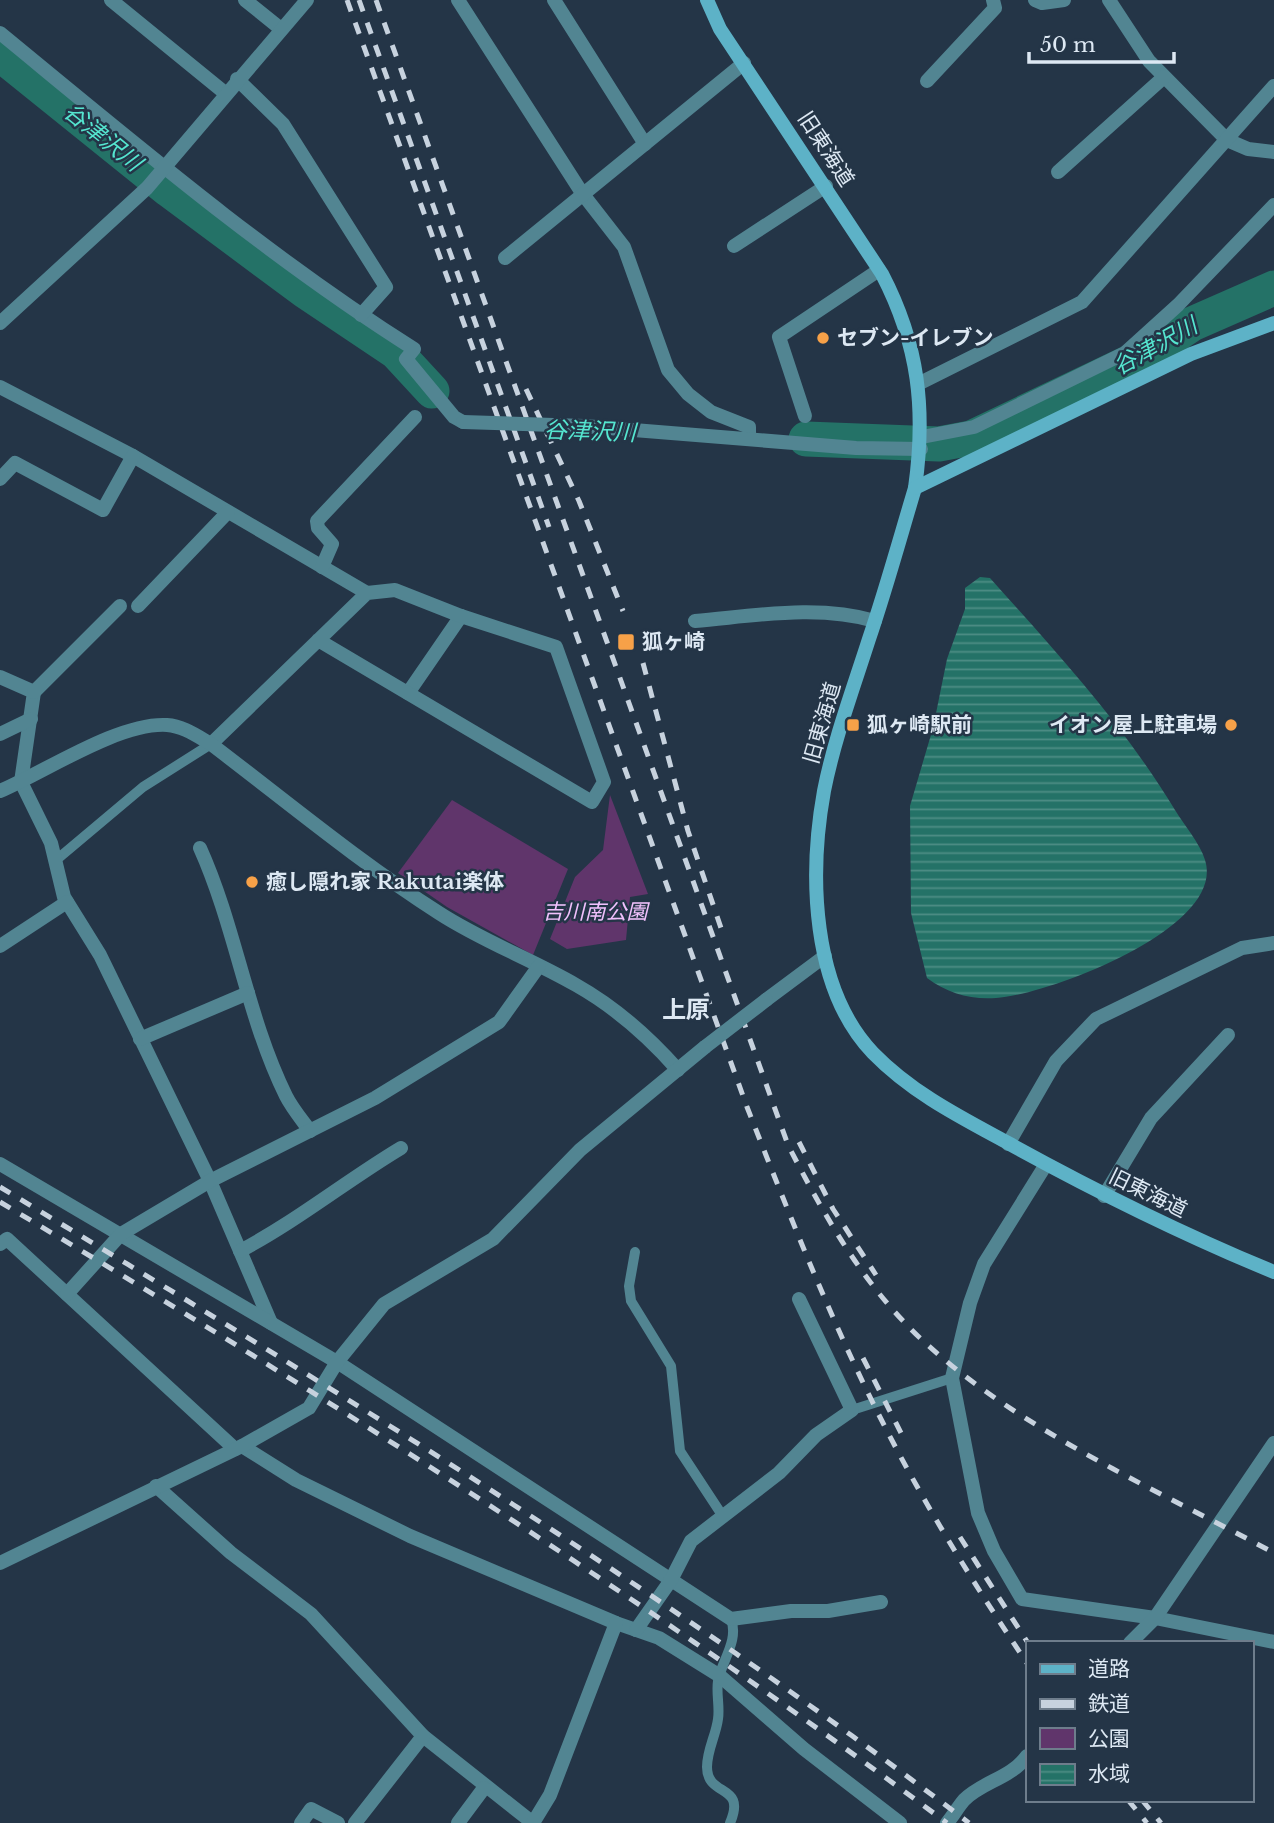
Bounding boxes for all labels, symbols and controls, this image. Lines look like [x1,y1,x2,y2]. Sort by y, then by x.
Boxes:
scale bar [1029,21,1174,65]
text: 50 m [1040,32,1096,58]
water label: 谷津沢川 [58,97,150,179]
street label: 旧東海道 [792,107,860,191]
water label: 谷津沢川 [1108,310,1205,381]
place label: セブン-イレブン [837,325,994,351]
marker: セブン-イレブン [815,330,831,346]
water label: 谷津沢川 [544,415,639,447]
place label: 狐ヶ崎 [642,629,705,655]
marker: 狐ヶ崎 [616,632,636,652]
street label: 旧東海道 [798,679,846,767]
place label: 狐ヶ崎駅前 [867,712,972,738]
place label: イオン屋上駐車場 [1049,712,1217,738]
marker: 狐ヶ崎駅前 [845,717,861,733]
marker: イオン屋上駐車場 [1223,717,1239,733]
place label: 癒し隠れ家 Rakutai楽体 [266,869,504,895]
marker: 癒し隠れ家 Rakutai楽体 [244,874,260,890]
park label: 吉川南公園 [543,899,650,925]
district label: 上原 [662,995,710,1024]
street label: 旧東海道 [1105,1163,1191,1223]
legend [1026,1641,1253,1802]
text: 道路 [1088,1656,1130,1682]
text: 鉄道 [1088,1691,1130,1717]
text: 公園 [1088,1726,1130,1752]
text: 水域 [1088,1761,1130,1787]

